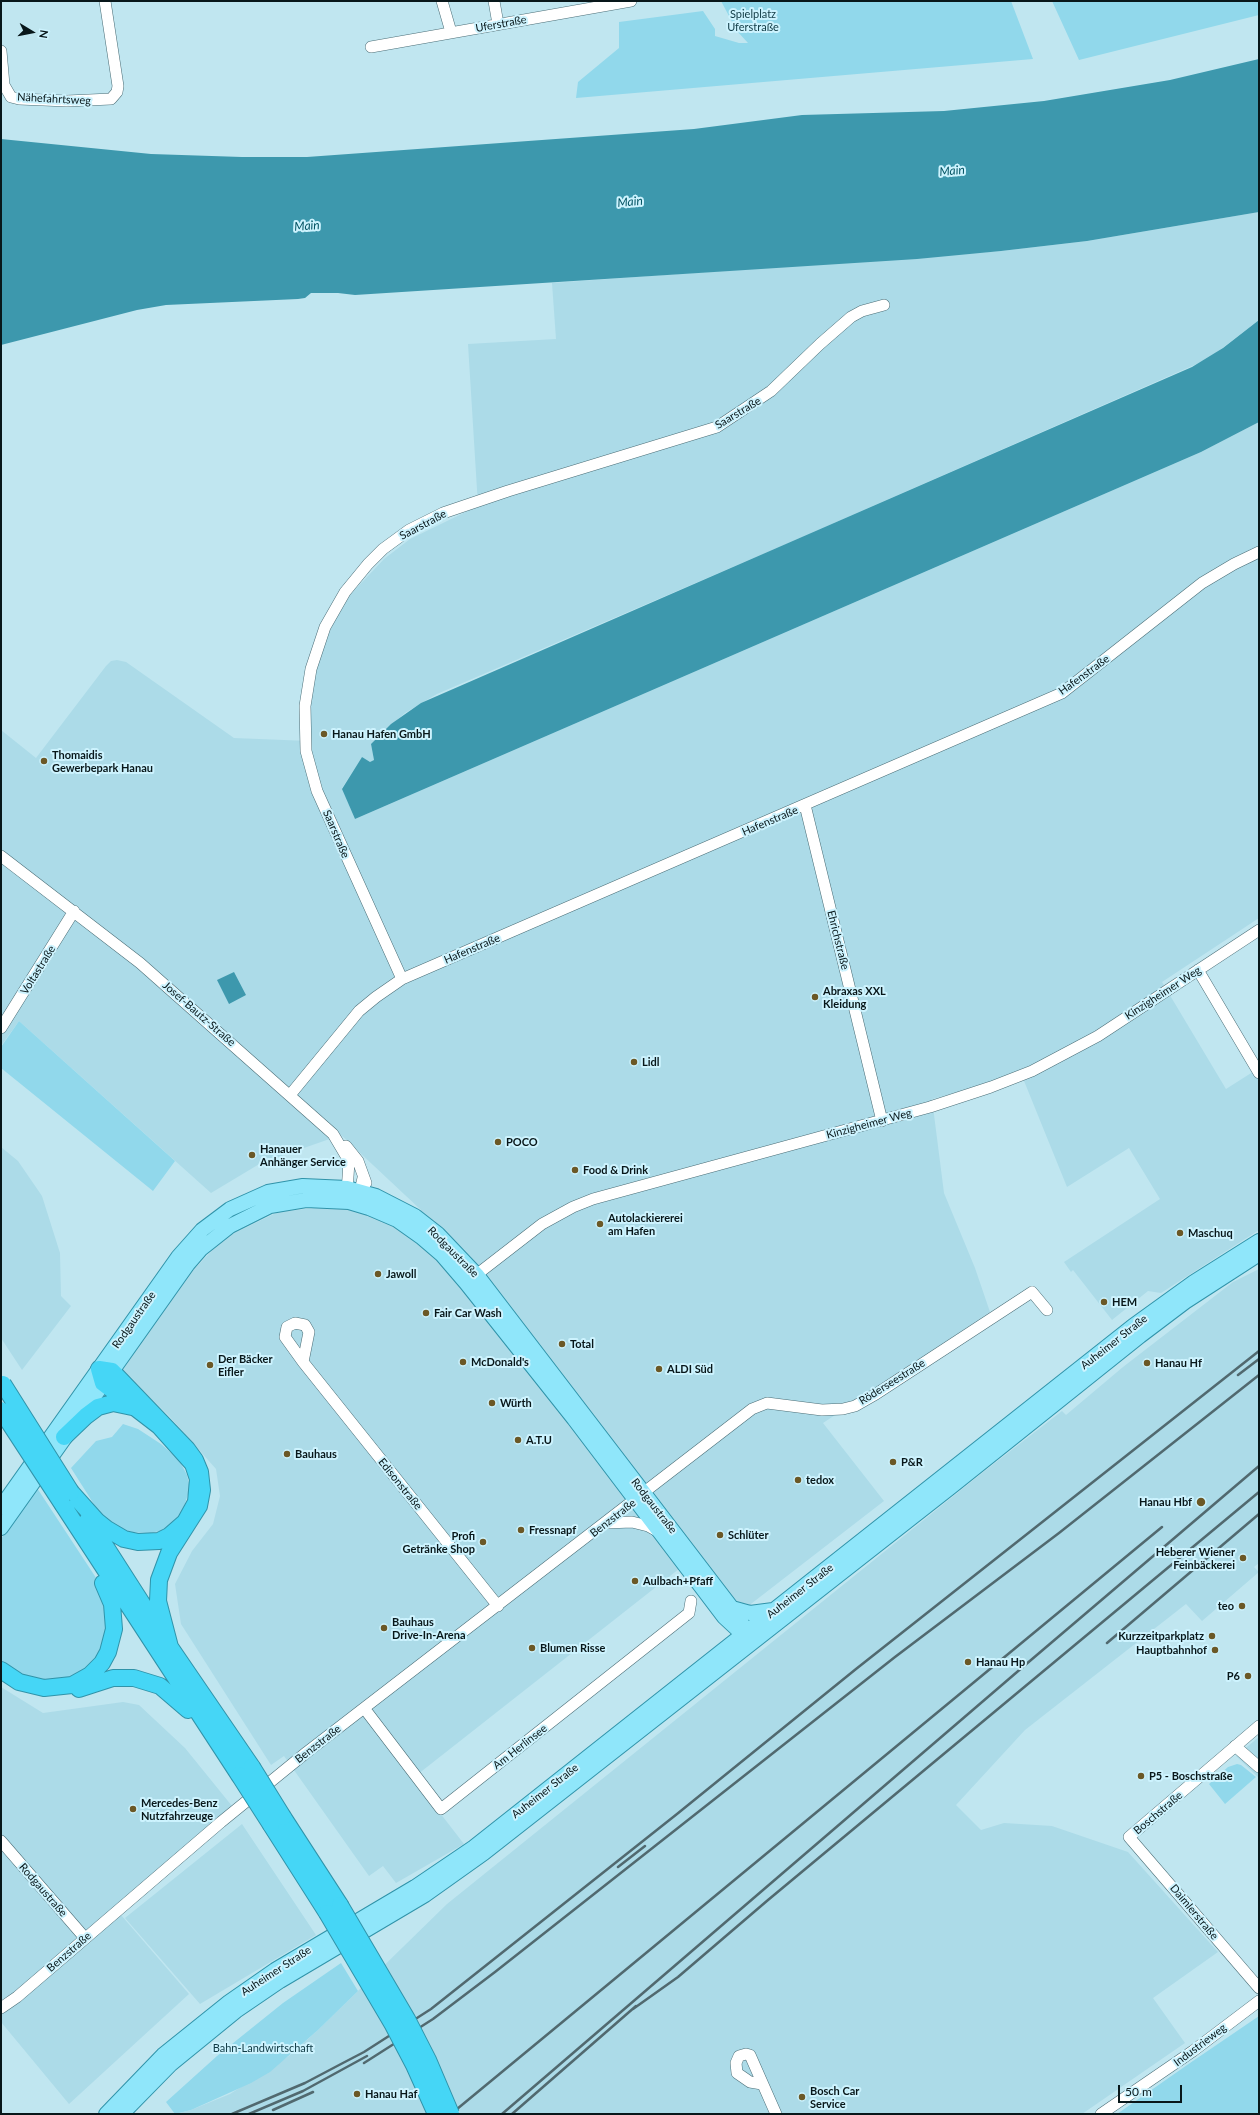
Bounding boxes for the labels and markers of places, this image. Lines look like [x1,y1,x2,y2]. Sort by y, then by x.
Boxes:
place label: Hanau Hafen GmbH [332,727,431,741]
marker: Hanau Hafen GmbH [319,729,329,739]
place label: Thomaidis Gewerbepark Hanau [52,748,153,774]
marker: Thomaidis Gewerbepark Hanau [39,756,49,766]
place label: Abraxas XXL Kleidung [823,984,886,1010]
marker: Abraxas XXL Kleidung [810,992,820,1002]
place label: Lidl [642,1055,659,1069]
marker: Lidl [629,1057,639,1067]
place label: POCO [506,1135,538,1149]
marker: POCO [493,1137,503,1147]
place label: Hanauer Anhänger Service [260,1142,346,1168]
marker: Hanauer Anhänger Service [247,1150,257,1160]
place label: Food & Drink [583,1163,648,1177]
marker: Food & Drink [570,1165,580,1175]
place label: Autolackiererei am Hafen [608,1211,683,1237]
marker: Autolackiererei am Hafen [595,1219,605,1229]
place label: Maschuq [1188,1226,1233,1240]
marker: Maschuq [1175,1228,1185,1238]
place label: Jawoll [386,1267,417,1281]
marker: Jawoll [373,1269,383,1279]
place label: HEM [1112,1295,1137,1309]
marker: HEM [1099,1297,1109,1307]
place label: Fair Car Wash [434,1306,502,1320]
marker: Fair Car Wash [421,1308,431,1318]
place label: Total [570,1337,594,1351]
marker: Total [557,1339,567,1349]
place label: Der Bäcker Eifler [218,1352,273,1378]
place label: McDonald's [471,1355,529,1369]
place label: Hanau Hf [1155,1356,1202,1370]
marker: McDonald's [458,1357,468,1367]
marker: Hanau Hf [1142,1358,1152,1368]
marker: Der Bäcker Eifler [205,1360,215,1370]
place label: ALDI Süd [667,1362,713,1376]
marker: ALDI Süd [654,1364,664,1374]
place label: Würth [500,1396,532,1410]
marker: Würth [487,1398,497,1408]
place label: A.T.U [526,1433,552,1447]
marker: A.T.U [513,1435,523,1445]
place label: Bauhaus [295,1447,337,1461]
marker: Bauhaus [282,1449,292,1459]
place label: P&R [901,1455,923,1469]
marker: P&R [888,1457,898,1467]
place label: tedox [806,1473,834,1487]
marker: tedox [793,1475,803,1485]
place label: Hanau Hbf [1139,1495,1192,1509]
marker: Hanau Hbf [1195,1496,1207,1508]
place label: Fressnapf [529,1523,576,1537]
marker: Fressnapf [516,1525,526,1535]
place label: Schlüter [728,1528,768,1542]
place label: Profi Getränke Shop [402,1529,475,1555]
marker: Schlüter [715,1530,725,1540]
marker: Profi Getränke Shop [478,1537,488,1547]
place label: Heberer Wiener Feinbäckerei [1156,1545,1235,1571]
marker: Heberer Wiener Feinbäckerei [1238,1553,1248,1563]
place label: Aulbach+Pfaff [643,1574,713,1588]
marker: Aulbach+Pfaff [630,1576,640,1586]
place label: teo [1218,1599,1234,1613]
marker: teo [1237,1601,1247,1611]
place label: Bauhaus Drive-In-Arena [392,1615,465,1641]
marker: Bauhaus Drive-In-Arena [379,1623,389,1633]
place label: Kurzzeitparkplatz [1118,1629,1204,1643]
marker: Kurzzeitparkplatz [1207,1631,1217,1641]
place label: Blumen Risse [540,1641,605,1655]
marker: Blumen Risse [527,1643,537,1653]
place label: Hauptbahnhof [1136,1643,1207,1657]
marker: Hauptbahnhof [1210,1645,1220,1655]
place label: Hanau Hp [976,1655,1025,1669]
marker: Hanau Hp [963,1657,973,1667]
place label: P6 [1227,1669,1240,1683]
marker: P6 [1243,1671,1253,1681]
place label: P5 - Boschstraße [1149,1769,1233,1783]
marker: P5 - Boschstraße [1136,1771,1146,1781]
place label: Mercedes-Benz Nutzfahrzeuge [141,1796,217,1822]
marker: Mercedes-Benz Nutzfahrzeuge [128,1804,138,1814]
place label: Bosch Car Service [810,2084,859,2110]
place label: Hanau Haf [365,2087,417,2101]
marker: Hanau Haf [352,2089,362,2099]
marker: Bosch Car Service [797,2092,807,2102]

